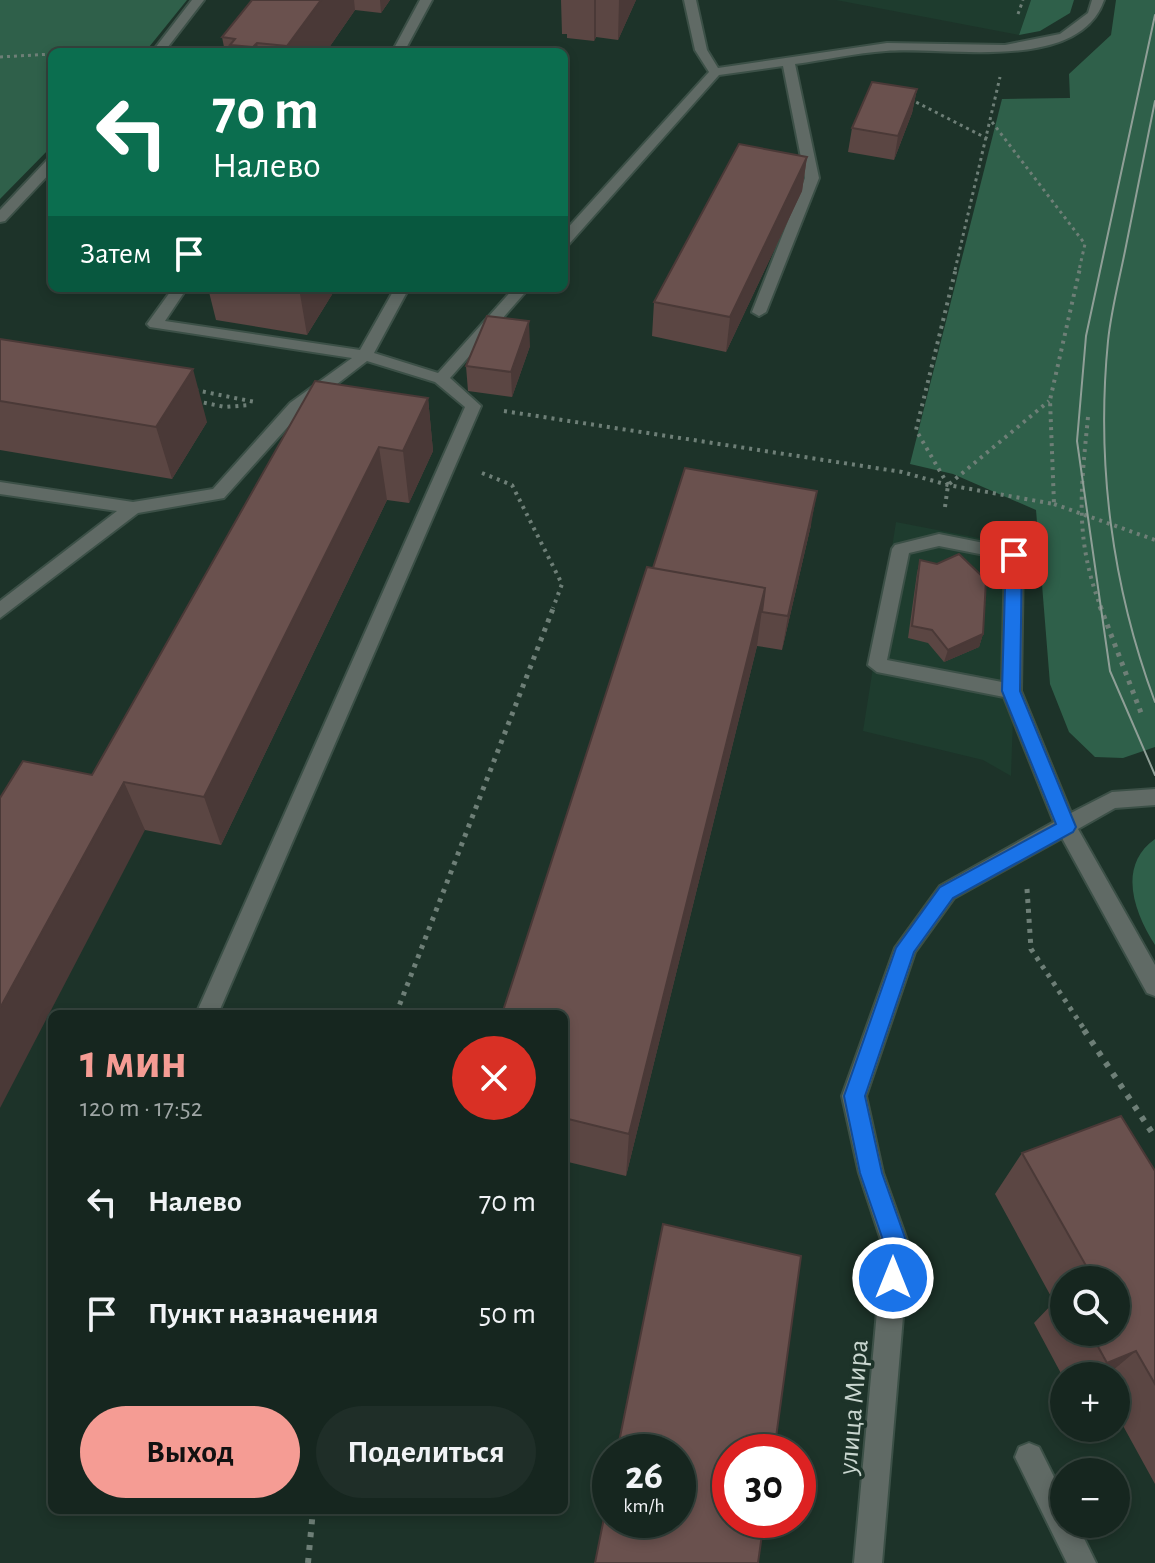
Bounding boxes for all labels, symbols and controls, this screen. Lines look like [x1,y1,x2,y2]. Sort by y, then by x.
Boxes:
icon: left [80,80,184,184]
text: 70 m [212,83,319,139]
text: Налево [212,148,321,184]
icon: arrive [167,232,211,276]
text: Затем [80,239,151,269]
pin [980,521,1048,589]
icon: arrive [992,533,1036,577]
button: close [452,1036,536,1120]
text: 1 мин [80,1039,187,1087]
text: 120 m · 17:52 [80,1095,203,1121]
icon: left [80,1180,124,1224]
text: Налево [148,1187,242,1217]
text: 70 m [479,1187,536,1217]
position arrow [851,1236,935,1320]
map controls [1050,1266,1130,1538]
button: search [1050,1266,1130,1346]
icon: arrive [80,1292,124,1336]
text: Пункт назначения [148,1299,379,1329]
text: 50 m [479,1299,536,1329]
street label: улица Мира [834,1338,874,1477]
button: + [1050,1362,1130,1442]
button: Выход [80,1406,300,1498]
button: Поделиться [316,1406,536,1498]
speed limit sign: 30 [712,1434,816,1538]
text: 26 [625,1456,663,1496]
button: − [1050,1458,1130,1538]
text: km/h [623,1496,665,1516]

